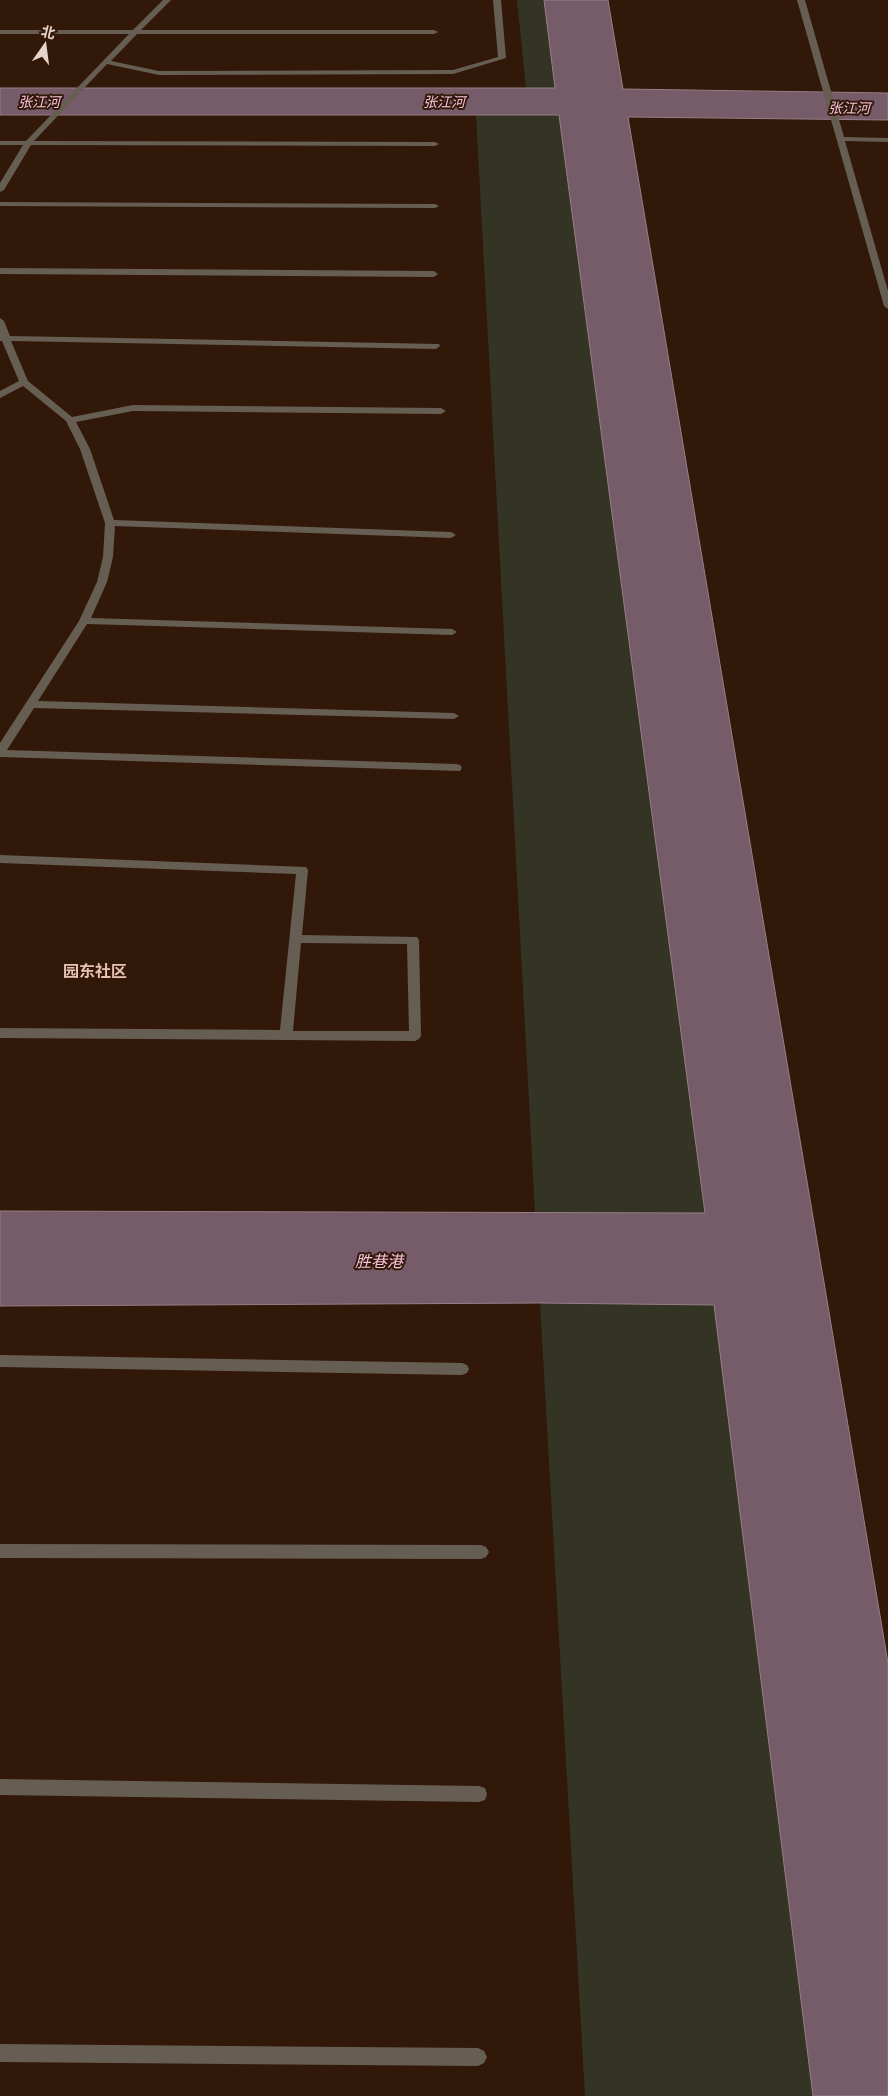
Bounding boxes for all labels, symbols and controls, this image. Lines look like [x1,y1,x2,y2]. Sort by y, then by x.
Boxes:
north arrow [20,20,70,70]
text: 北 [39,22,57,42]
water label: 张江河 [18,93,63,110]
water label: 张江河 [423,93,468,110]
water label: 张江河 [828,99,873,116]
district label: 园东社区 [63,961,127,980]
water label: 胜巷港 [355,1251,405,1270]

